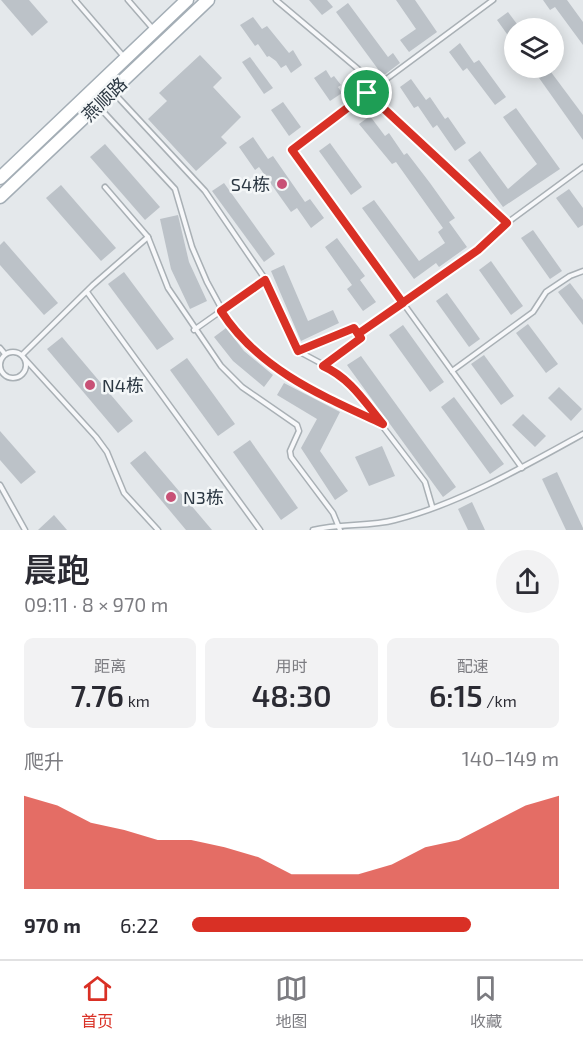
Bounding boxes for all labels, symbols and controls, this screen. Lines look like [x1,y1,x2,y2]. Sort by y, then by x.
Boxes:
map controls [504,18,564,78]
button: layers [504,18,564,78]
pin [341,67,392,118]
street label: 燕顺路 [77,72,131,126]
icon: arrive [350,76,383,109]
place label: S4栋 [231,173,270,195]
marker: S4栋 [275,177,289,191]
place label: N4栋 [102,374,144,396]
marker: N4栋 [83,378,97,392]
place label: N3栋 [183,486,224,508]
marker: N3栋 [164,490,178,504]
text: 晨跑 [24,549,90,589]
button: share [496,550,559,613]
text: 09:11 · 8 × 970 m [24,592,168,616]
text: 距离 [94,656,126,675]
text: 用时 [275,656,308,675]
text: 配速 [457,656,489,675]
text: 7.76 [71,677,124,713]
text: 48:30 [251,677,332,713]
text: 6:15 [429,677,483,713]
text: km [124,691,150,710]
text: /km [483,691,517,710]
text: 140–149 m [462,746,559,770]
text: 爬升 [24,749,64,773]
text: 970 m [24,913,81,937]
text: 6:22 [120,913,159,937]
tab: 首页 [81,972,114,1032]
tab: 地图 [275,972,308,1032]
tab: 收藏 [469,972,502,1032]

